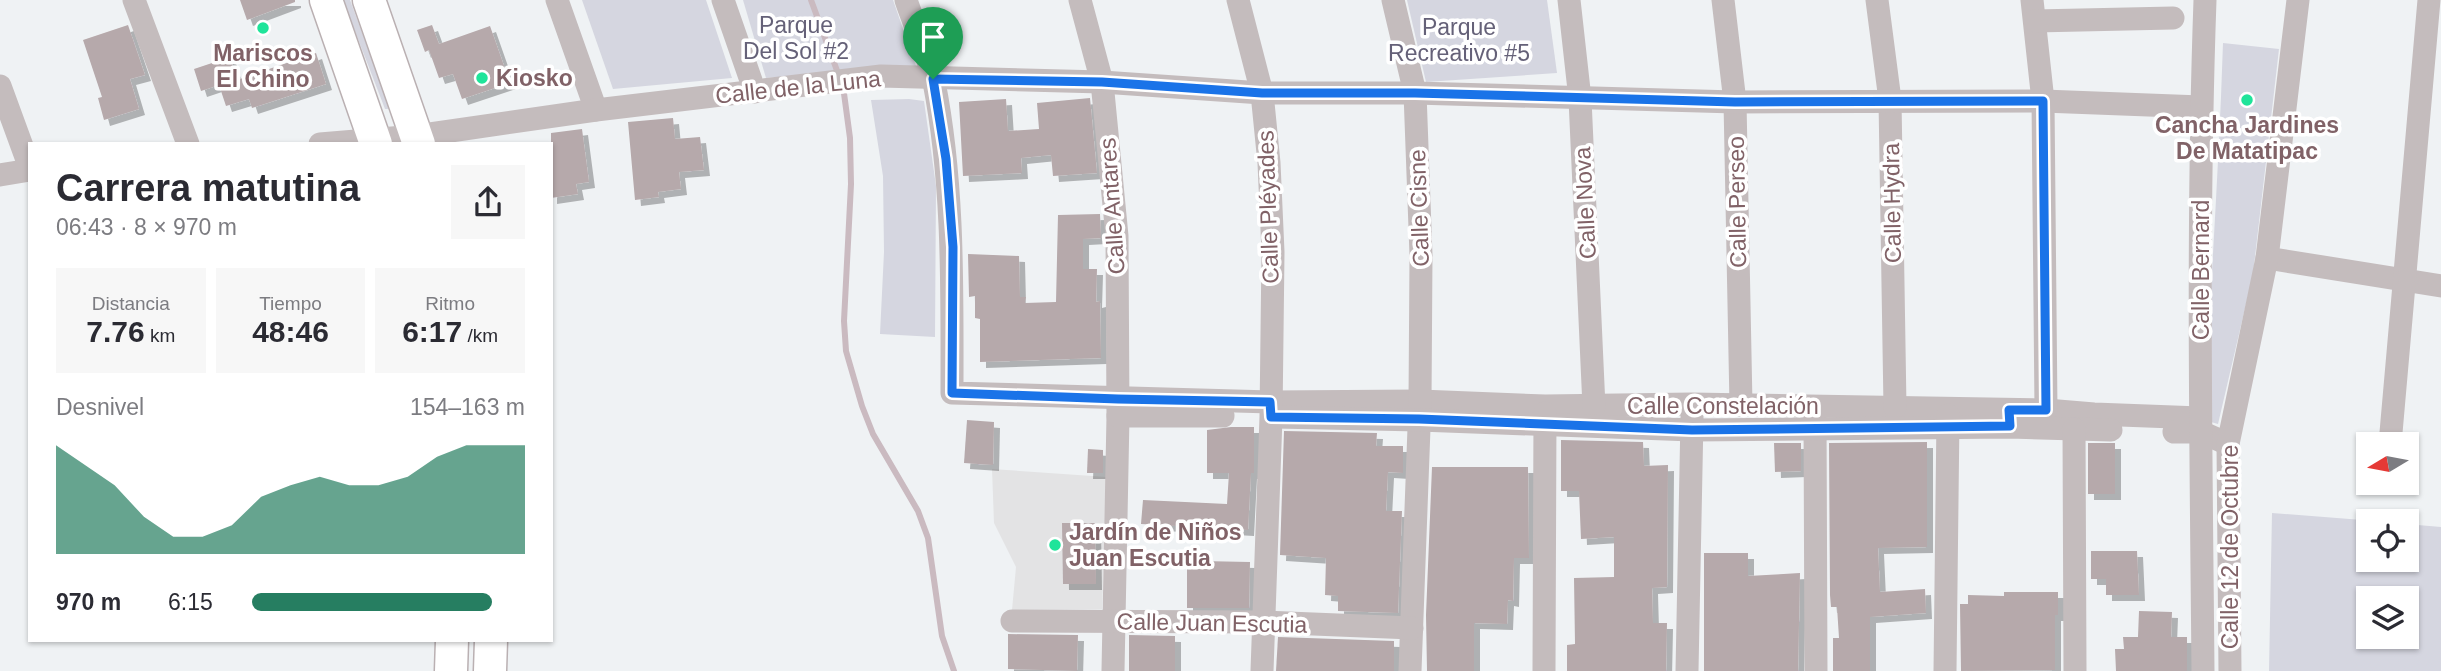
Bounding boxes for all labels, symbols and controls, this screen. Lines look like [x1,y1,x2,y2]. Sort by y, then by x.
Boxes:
pin [903,7,963,79]
park label: Parque Del Sol #2 [743,12,849,64]
park label: Parque Recreativo #5 [1388,14,1530,66]
icon: arrive [914,18,952,56]
marker: Mariscos El Chino [255,20,271,36]
place label: Mariscos El Chino [213,40,313,92]
place label: Kiosko [496,65,573,91]
street label: Calle de la Luna [714,65,882,109]
marker: Kiosko [474,70,490,86]
marker: Cancha Jardines De Matatipac [2239,92,2255,108]
place label: Cancha Jardines De Matatipac [2155,112,2339,164]
street label: Calle Pléyades [1252,130,1284,284]
street label: Calle Perseo [1723,136,1751,268]
street label: Calle Antares [1094,137,1130,275]
street label: Calle Hydra [1878,142,1906,263]
street label: Calle Nova [1569,146,1601,260]
street label: Calle Cisne [1404,149,1434,267]
button: share [451,165,525,239]
text: Carrera matutina [56,167,360,209]
street label: Calle Bernard [2188,200,2214,340]
text: 06:43 · 8 × 970 m [56,214,237,240]
text: Distancia [92,293,170,314]
text: Tiempo [259,293,322,314]
text: Ritmo [425,293,475,314]
text: 7.76 [86,315,145,348]
text: 48:46 [252,315,329,348]
text: 6:17 [402,315,462,348]
text: km [145,325,175,346]
text: /km [462,325,498,346]
street label: Calle Constelación [1627,393,1819,419]
text: Desnivel [56,394,144,420]
text: 154–163 m [410,394,525,420]
north arrow [2356,432,2418,495]
map controls [2356,432,2419,649]
street label: Calle 12 de Octubre [2217,445,2243,649]
button: locate [2356,509,2419,572]
place label: Jardín de Niños Juan Escutia [1069,519,1242,571]
marker: Jardín de Niños Juan Escutia [1047,537,1063,553]
button: layers [2356,586,2419,649]
text: 970 m [56,589,121,615]
text: 6:15 [168,589,213,615]
street label: Calle Juan Escutia [1117,608,1308,638]

